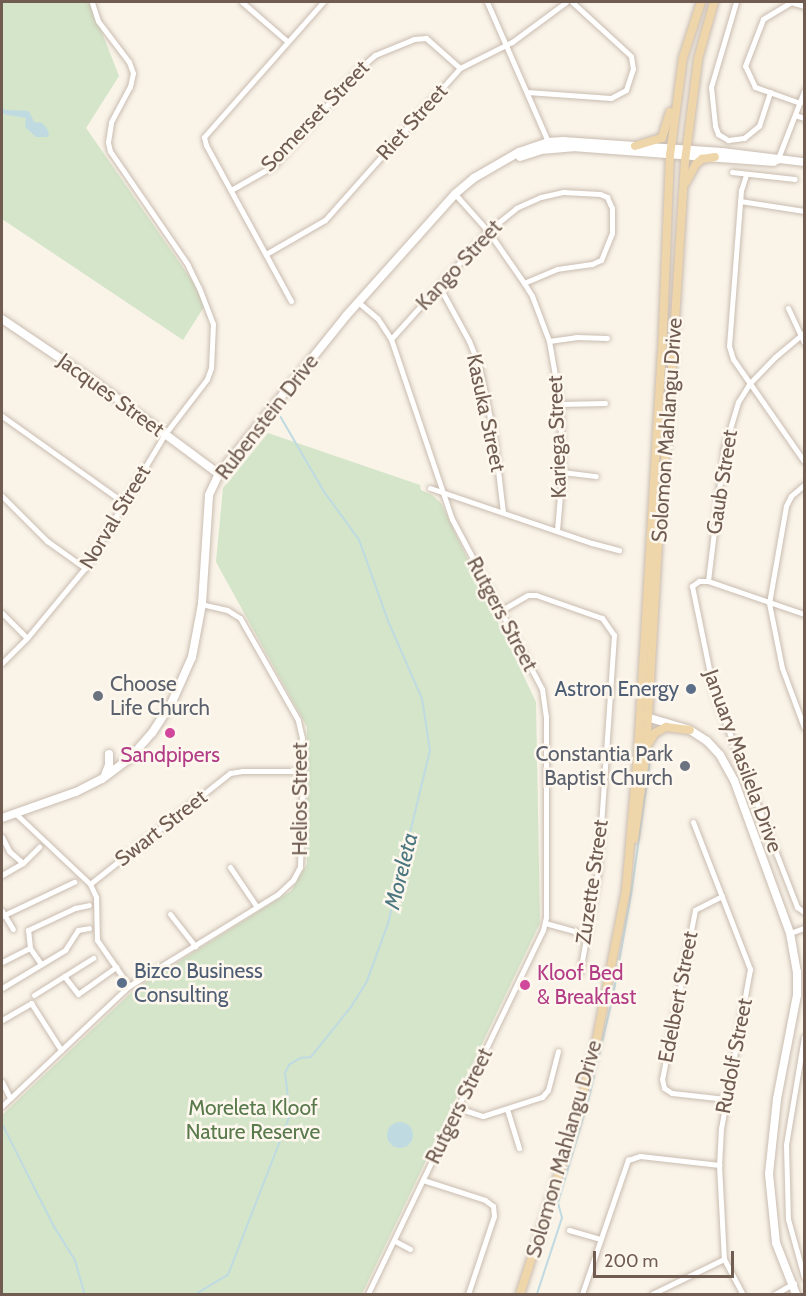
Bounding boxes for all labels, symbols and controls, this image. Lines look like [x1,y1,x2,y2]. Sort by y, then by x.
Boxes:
street label: Somerset Street [256,55,374,177]
street label: Riet Street [371,79,453,165]
street label: Kango Street [411,215,507,315]
street label: Solomon Mahlangu Drive [647,317,687,543]
street label: Jacques Street [53,348,169,442]
street label: Rubenstein Drive [210,349,324,485]
street label: Kasuka Street [461,352,511,474]
street label: Kariega Street [542,375,572,499]
street label: Gaub Street [701,428,743,536]
street label: Norval Street [74,461,156,573]
street label: Rutgers Street [461,553,543,675]
street label: January Masilela Drive [698,666,788,856]
place label: Choose Life Church [110,671,210,721]
place label: Astron Energy [554,676,679,702]
marker: Astron Energy [684,682,698,696]
marker: Choose Life Church [91,689,105,703]
marker: Sandpipers [163,726,177,740]
place label: Constantia Park Baptist Church [535,741,673,791]
place label: Sandpipers [120,742,220,768]
street label: Helios Street [287,742,313,856]
marker: Constantia Park Baptist Church [678,759,692,773]
street label: Swart Street [110,784,212,872]
street label: Zuzette Street [571,818,613,946]
water label: Moreleta [379,830,423,912]
street label: Edelbert Street [653,929,703,1065]
place label: Bizco Business Consulting [134,958,263,1008]
place label: Kloof Bed & Breakfast [537,960,636,1010]
marker: Bizco Business Consulting [115,976,129,990]
marker: Kloof Bed & Breakfast [518,978,532,992]
street label: Rudolf Street [710,996,758,1116]
street label: Solomon Mahlangu Drive [521,1037,607,1261]
street label: Rutgers Street [420,1044,498,1168]
park label: Moreleta Kloof Nature Reserve [186,1095,320,1145]
scale bar [596,1239,737,1277]
text: 200 m [604,1250,658,1272]

